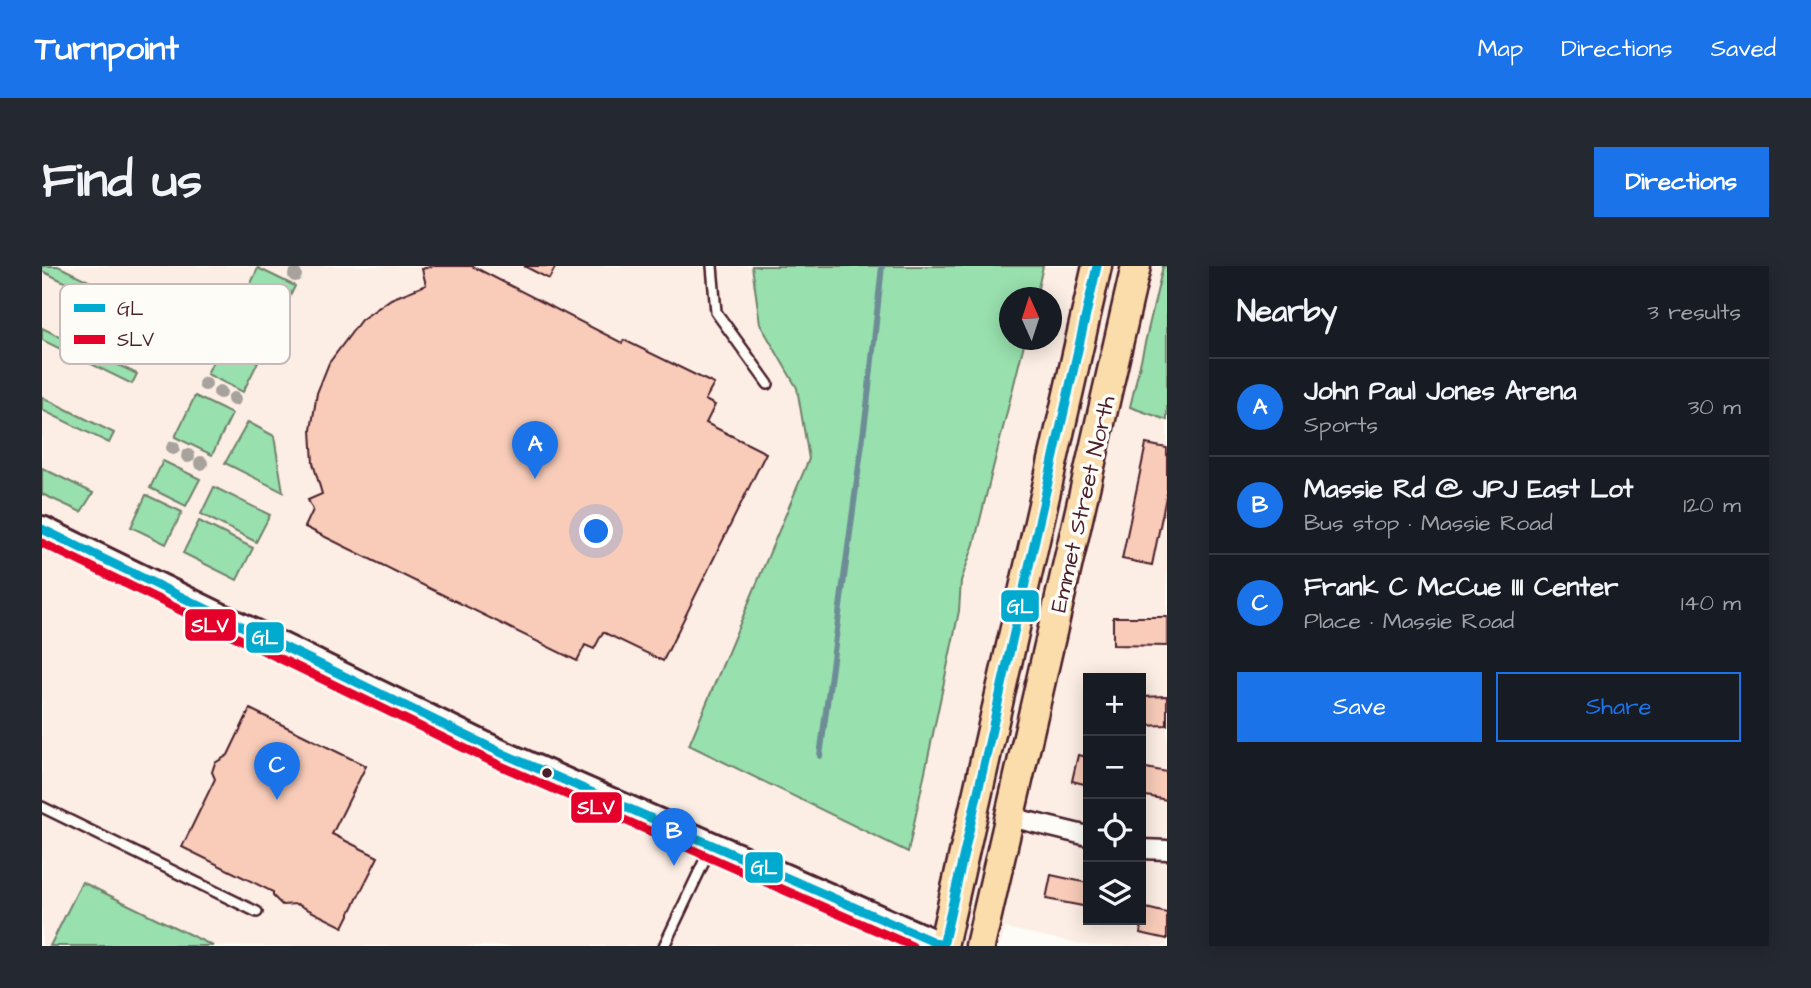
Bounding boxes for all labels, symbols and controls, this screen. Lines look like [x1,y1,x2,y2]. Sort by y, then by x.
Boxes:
text: Turnpoint [35,26,179,72]
text: Map [1478,32,1523,66]
text: Directions [1561,32,1673,66]
text: Saved [1711,32,1776,66]
button: Directions [1594,147,1769,217]
text: Find us [42,148,202,216]
legend [60,284,290,364]
north arrow [999,287,1062,350]
text: Nearby [1237,291,1337,333]
text: GL [117,296,143,323]
text: 3 results [1647,296,1741,328]
text: SLV [117,327,154,354]
text: John Paul Jones Arena [1304,373,1576,409]
text: A [1253,391,1267,423]
text: 30 m [1688,391,1741,423]
street label: Emmet Street North [1042,392,1124,616]
text: Sports [1304,409,1378,441]
pin: A [512,421,558,479]
text: Massie Rd @ JPJ East Lot [1304,471,1633,507]
text: B [1252,489,1268,521]
text: 120 m [1683,489,1741,521]
text: Bus stop · Massie Road [1304,507,1553,539]
your location [579,514,613,548]
text: Frank C McCue III Center [1304,569,1618,605]
text: C [1252,587,1268,619]
text: 140 m [1681,587,1741,619]
line badge: GL [1000,589,1040,623]
text: GL [1007,594,1034,621]
text: Place · Massie Road [1304,605,1514,637]
line badge: SLV [184,608,237,642]
text: SLV [190,613,229,640]
line badge: GL [245,621,285,654]
text: GL [252,625,279,652]
button: Save [1237,672,1482,742]
button: Share [1496,672,1741,742]
map controls [1083,673,1146,925]
button: + [1083,673,1146,736]
button: − [1083,736,1146,799]
pin: C [254,742,300,800]
unlabelled marker [540,766,554,780]
line badge: SLV [570,791,623,824]
text: SLV [576,795,615,822]
button: locate [1083,799,1146,862]
pin: B [651,808,697,866]
line badge: GL [744,851,784,884]
text: GL [751,855,778,882]
button: layers [1083,862,1146,925]

